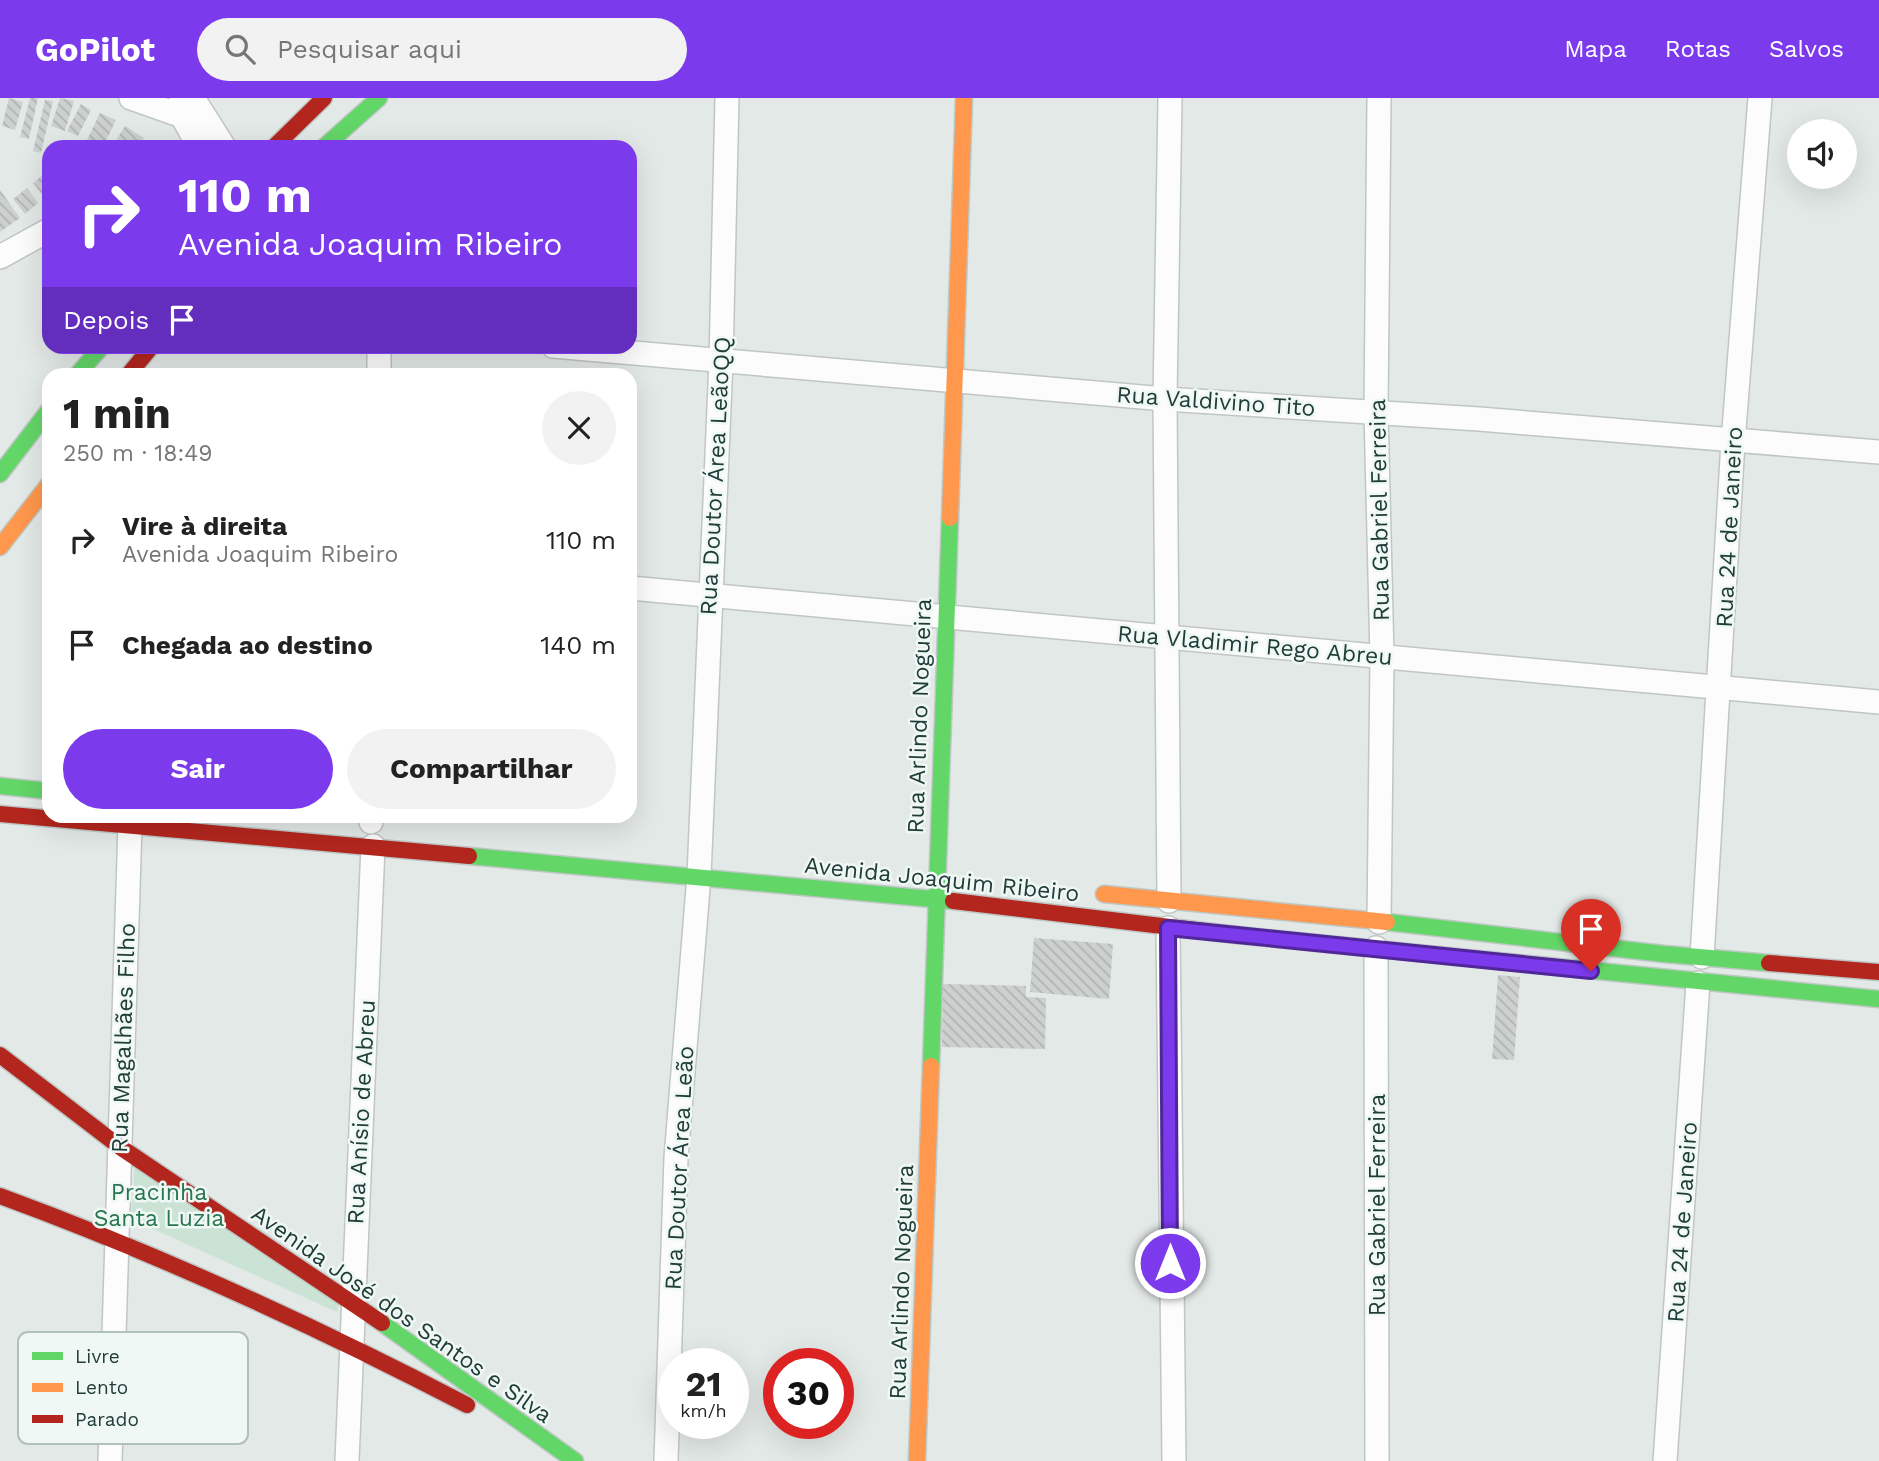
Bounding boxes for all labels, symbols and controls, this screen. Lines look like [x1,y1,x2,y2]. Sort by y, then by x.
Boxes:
search box [197,18,687,81]
text: GoPilot [35,30,155,69]
icon: search [221,30,259,68]
text: Pesquisar aqui [277,34,462,64]
text: Mapa [1564,35,1627,63]
text: Rotas [1665,35,1731,63]
text: Salvos [1769,35,1844,63]
map controls [1787,119,1857,189]
button: sound [1787,119,1857,189]
text: 110 m [178,166,312,224]
icon: right [63,168,154,259]
text: Avenida Joaquim Ribeiro [178,225,562,263]
icon: arrive [163,301,201,339]
text: Depois [63,305,149,335]
street label: Rua Doutor Área LeãoQQ [695,336,736,616]
street label: Rua Valdivino Tito [1116,381,1316,422]
text: 1 min [63,389,171,438]
button: close [542,391,616,465]
street label: Rua Gabriel Ferreira [1364,399,1395,621]
street label: Rua 24 de Janeiro [1711,426,1748,628]
text: 250 m · 18:49 [63,440,212,467]
text: Vire à direita [122,511,287,541]
icon: right [63,521,101,559]
text: 110 m [546,525,616,555]
text: Avenida Joaquim Ribeiro [122,541,398,568]
street label: Rua Arlindo Nogueira [902,598,937,834]
street label: Rua Vladimir Rego Abreu [1116,620,1394,671]
icon: arrive [63,626,101,664]
text: Chegada ao destino [122,630,373,660]
text: 140 m [540,630,616,660]
button: Sair [63,729,333,809]
button: Compartilhar [347,729,616,809]
street label: Avenida Joaquim Ribeiro [803,852,1081,907]
pin [1561,899,1621,971]
icon: arrive [1572,910,1610,948]
street label: Rua Magalhães Filho [106,923,141,1153]
street label: Rua Anísio de Abreu [342,999,381,1225]
street label: Rua Doutor Área Leão [660,1045,699,1291]
street label: Rua Gabriel Ferreira [1364,1094,1391,1316]
street label: Rua 24 de Janeiro [1662,1121,1703,1323]
street label: Rua Arlindo Nogueira [884,1164,919,1400]
park label: Pracinha Santa Luzia [94,1179,224,1232]
street label: Avenida José dos Santos e Silva [246,1200,557,1429]
position arrow [1133,1226,1207,1300]
legend [18,1332,248,1444]
text: Livre [75,1345,120,1368]
speed limit sign: 30 [763,1348,854,1439]
text: 21 [686,1363,721,1405]
text: Lento [75,1376,128,1399]
text: km/h [680,1400,727,1421]
text: Parado [75,1408,139,1431]

